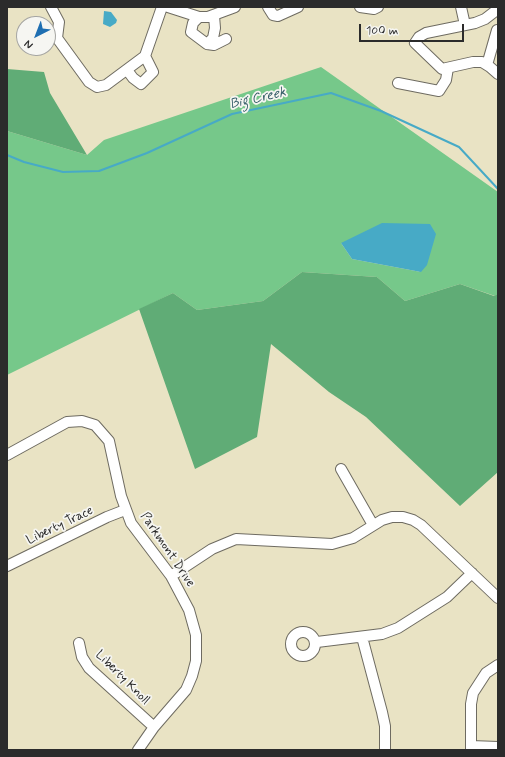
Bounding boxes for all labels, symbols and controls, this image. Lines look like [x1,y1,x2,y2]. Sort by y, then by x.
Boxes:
north arrow [16,16,56,56]
scale bar [361,16,466,42]
text: 100 m [366,23,398,39]
text: N [21,37,36,52]
water label: Big Creek [228,84,288,114]
street label: Liberty Trace [24,503,96,549]
street label: Parkmont Drive [136,510,198,590]
street label: Liberty Knoll [91,647,153,709]

